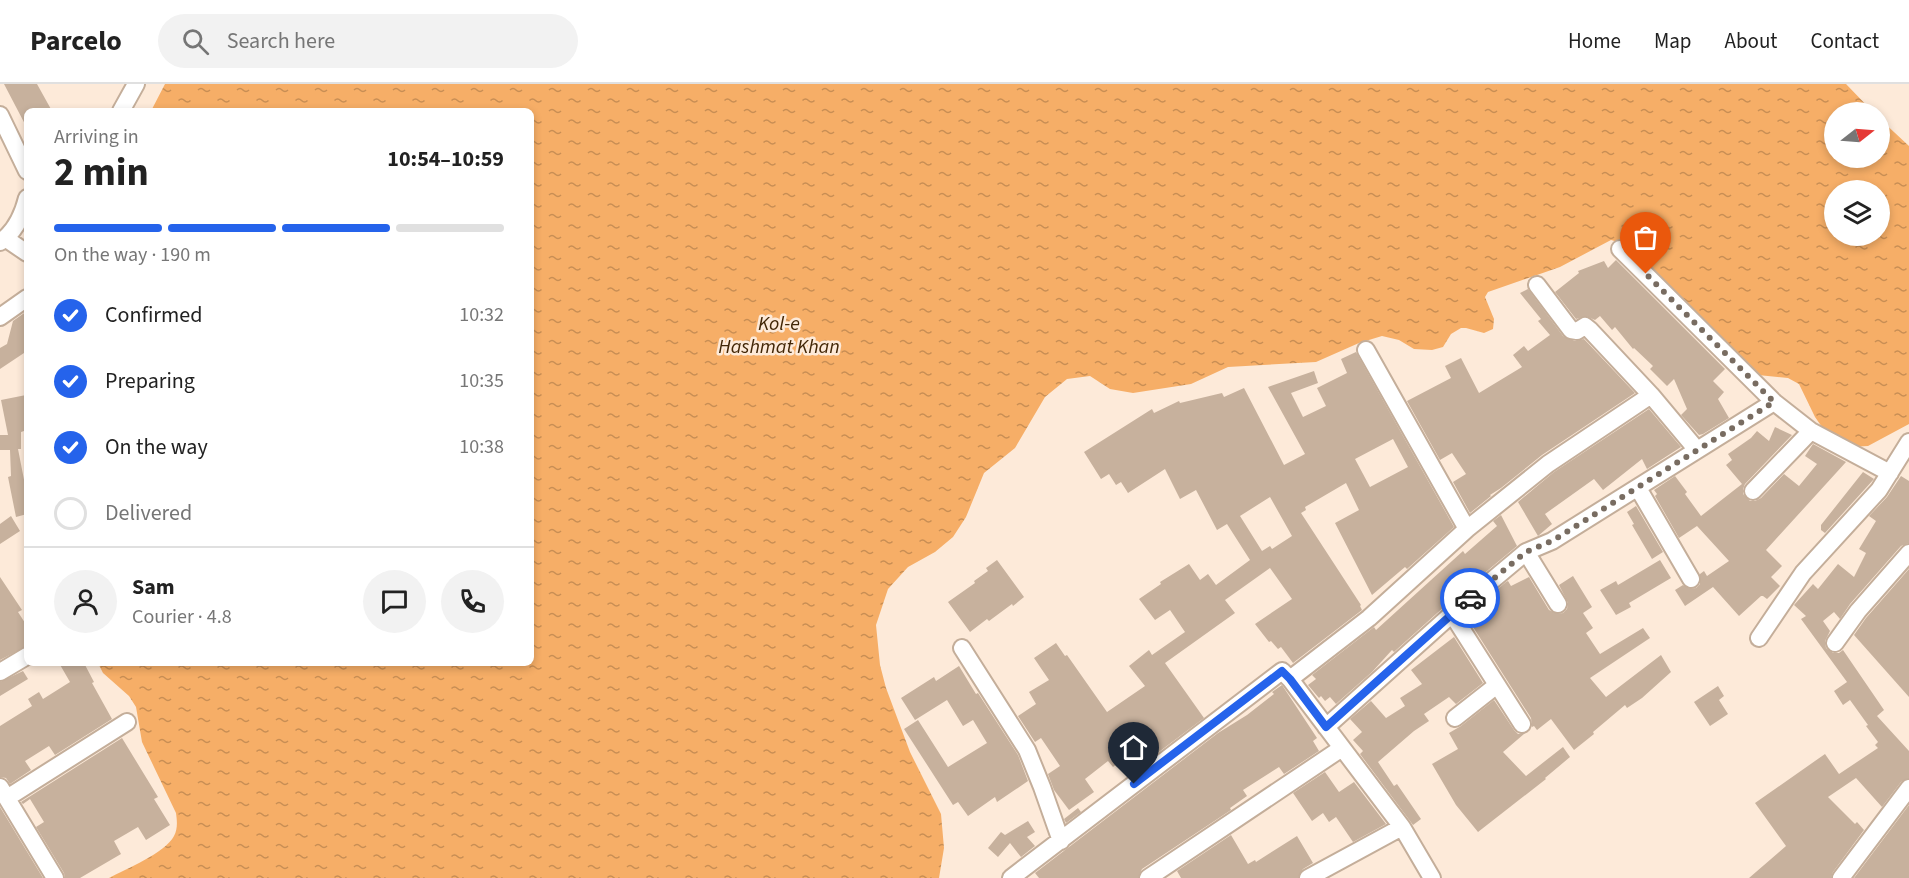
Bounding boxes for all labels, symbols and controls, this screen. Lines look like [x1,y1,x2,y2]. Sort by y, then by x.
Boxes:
search box [158,14,578,68]
text: Parcelo [30,21,122,61]
icon: search [179,25,212,58]
text: Search here [227,25,335,57]
text: Home [1568,26,1621,56]
text: Map [1654,26,1692,56]
text: About [1725,26,1777,56]
text: Contact [1810,26,1879,56]
north arrow [1824,102,1890,168]
map controls [1824,102,1890,246]
text: Arriving in [54,123,139,151]
text: 10:54–10:59 [387,143,504,175]
text: 2 min [54,145,149,201]
button: layers [1824,180,1890,246]
pin [1620,212,1671,274]
icon: bag [1629,221,1662,254]
text: On the way · 190 m [54,241,211,269]
icon: check [54,299,87,332]
text: Confirmed [105,299,202,331]
text: 10:32 [459,301,504,329]
water label: Kol-e Hashmat Khan [718,310,840,361]
icon: check [54,365,87,398]
text: Preparing [105,365,195,397]
text: 10:35 [459,367,504,395]
icon: check [54,431,87,464]
text: On the way [105,431,208,463]
text: 10:38 [459,433,504,461]
text: Delivered [105,497,192,529]
courier [1440,568,1500,628]
button: person [54,570,117,633]
button: chat [363,570,426,633]
button: phone [441,570,504,633]
text: Sam [132,571,175,603]
icon: car [1454,582,1487,615]
text: Courier · 4.8 [132,603,232,631]
pin [1108,722,1159,784]
icon: home [1117,731,1150,764]

